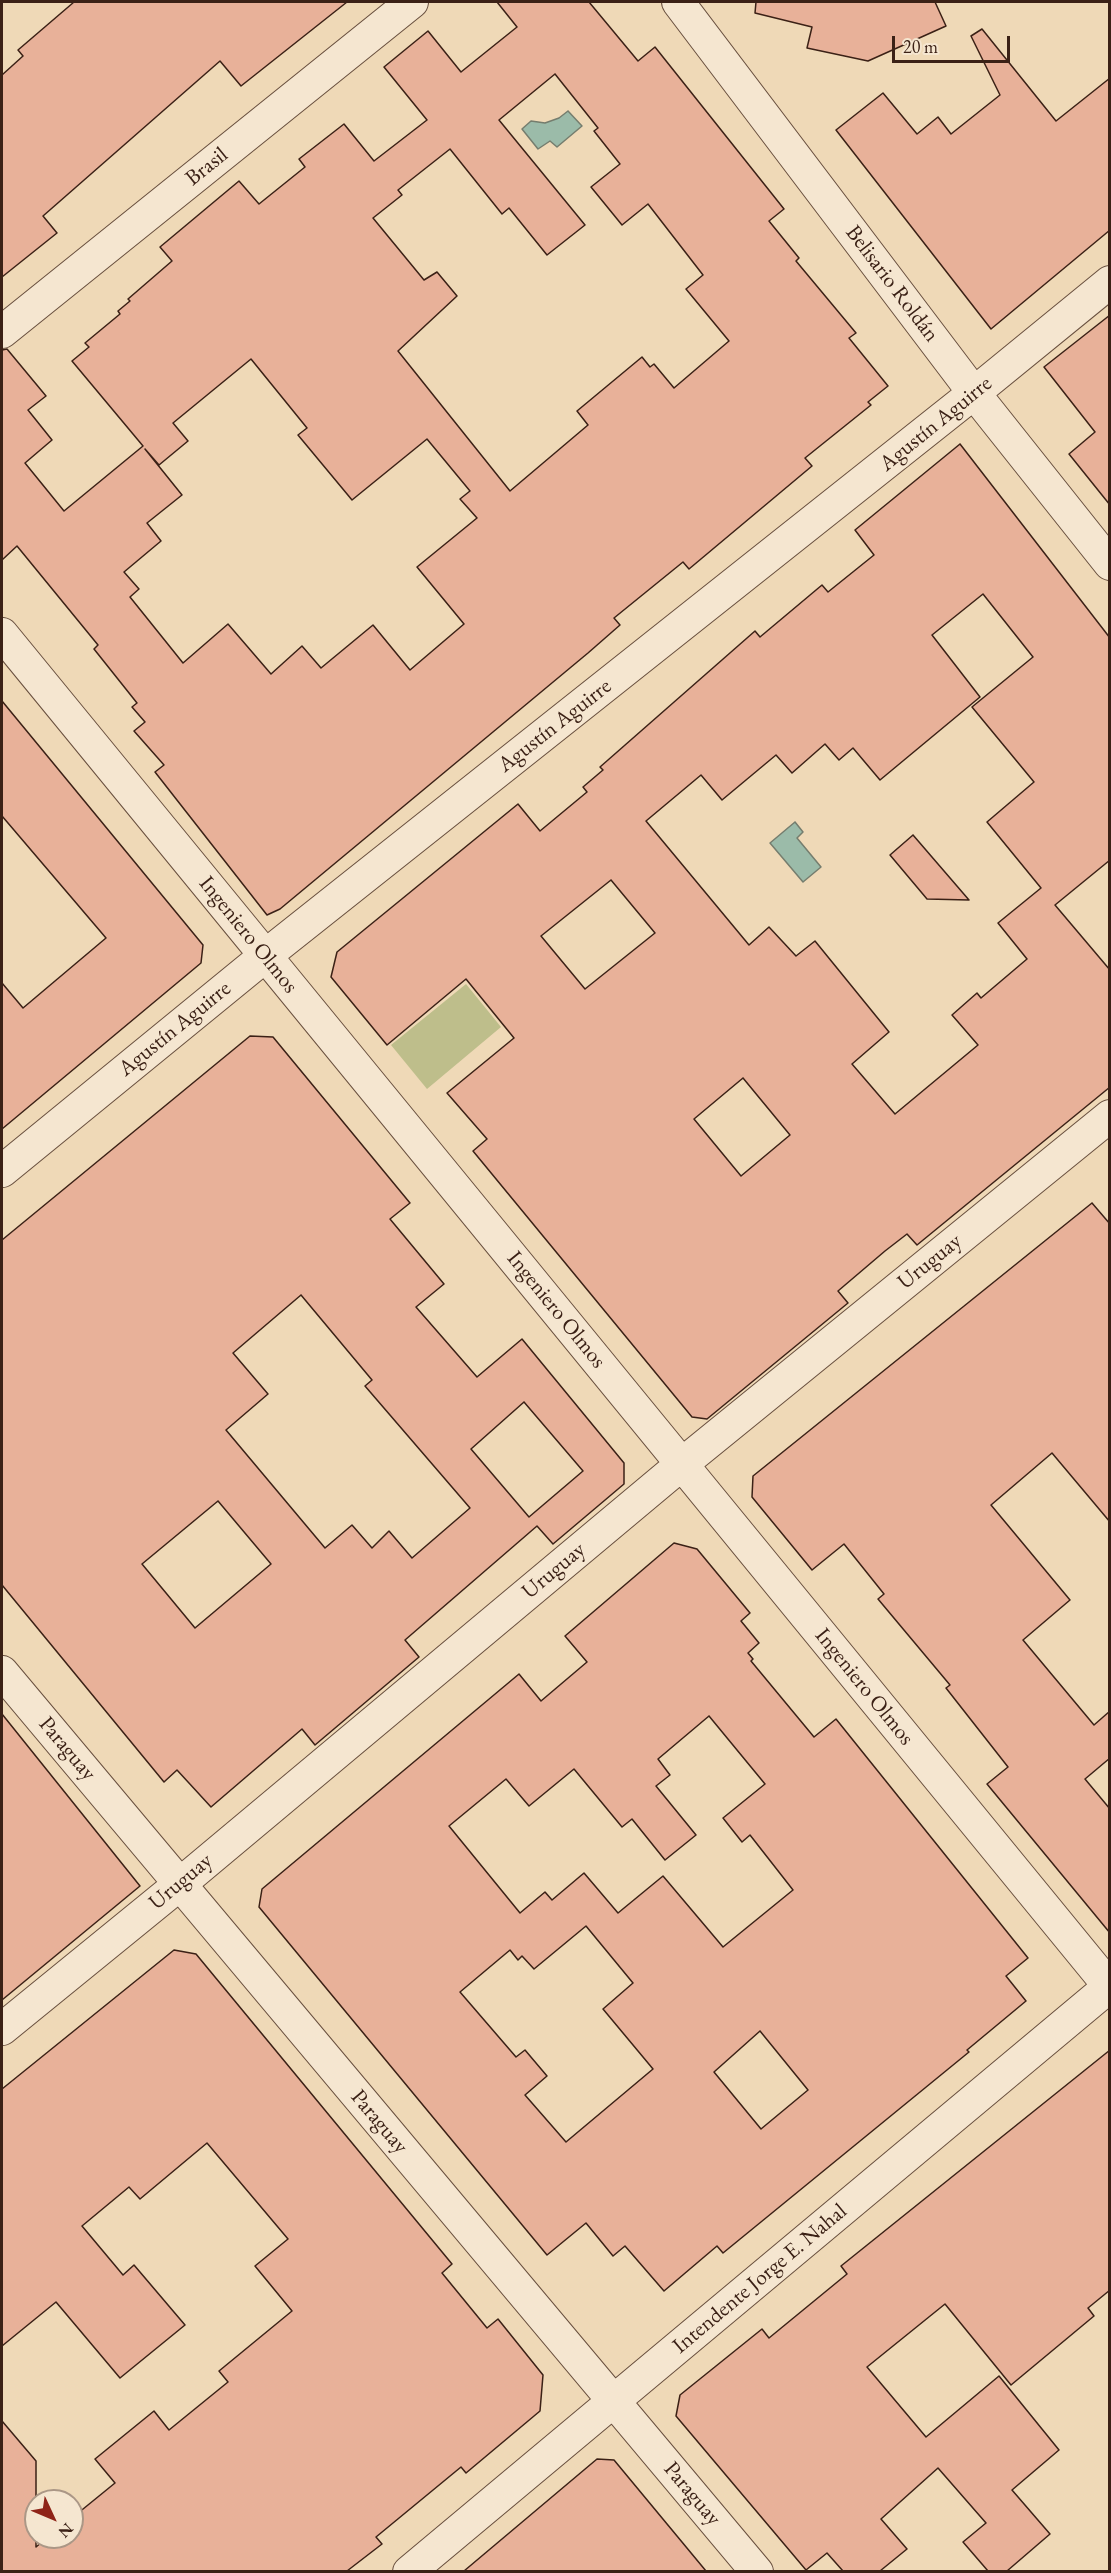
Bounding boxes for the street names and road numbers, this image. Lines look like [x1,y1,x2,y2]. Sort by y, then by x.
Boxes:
street label: Brasil [181,142,233,192]
street label: Belisario Roldán [840,220,944,348]
street label: Agustín Aguirre [875,371,997,477]
street label: Agustín Aguirre [493,673,617,779]
street label: Ingeniero Olmos [193,871,303,999]
street label: Agustín Aguirre [114,976,236,1082]
street label: Uruguay [893,1228,967,1296]
street label: Ingeniero Olmos [501,1246,611,1374]
street label: Uruguay [517,1537,591,1605]
street label: Ingeniero Olmos [809,1623,919,1751]
street label: Paraguay [33,1712,101,1786]
street label: Uruguay [144,1848,218,1916]
street label: Paraguay [345,2085,413,2159]
street label: Intendente Jorge E. Nahal [668,2198,852,2360]
street label: Paraguay [658,2457,726,2531]

